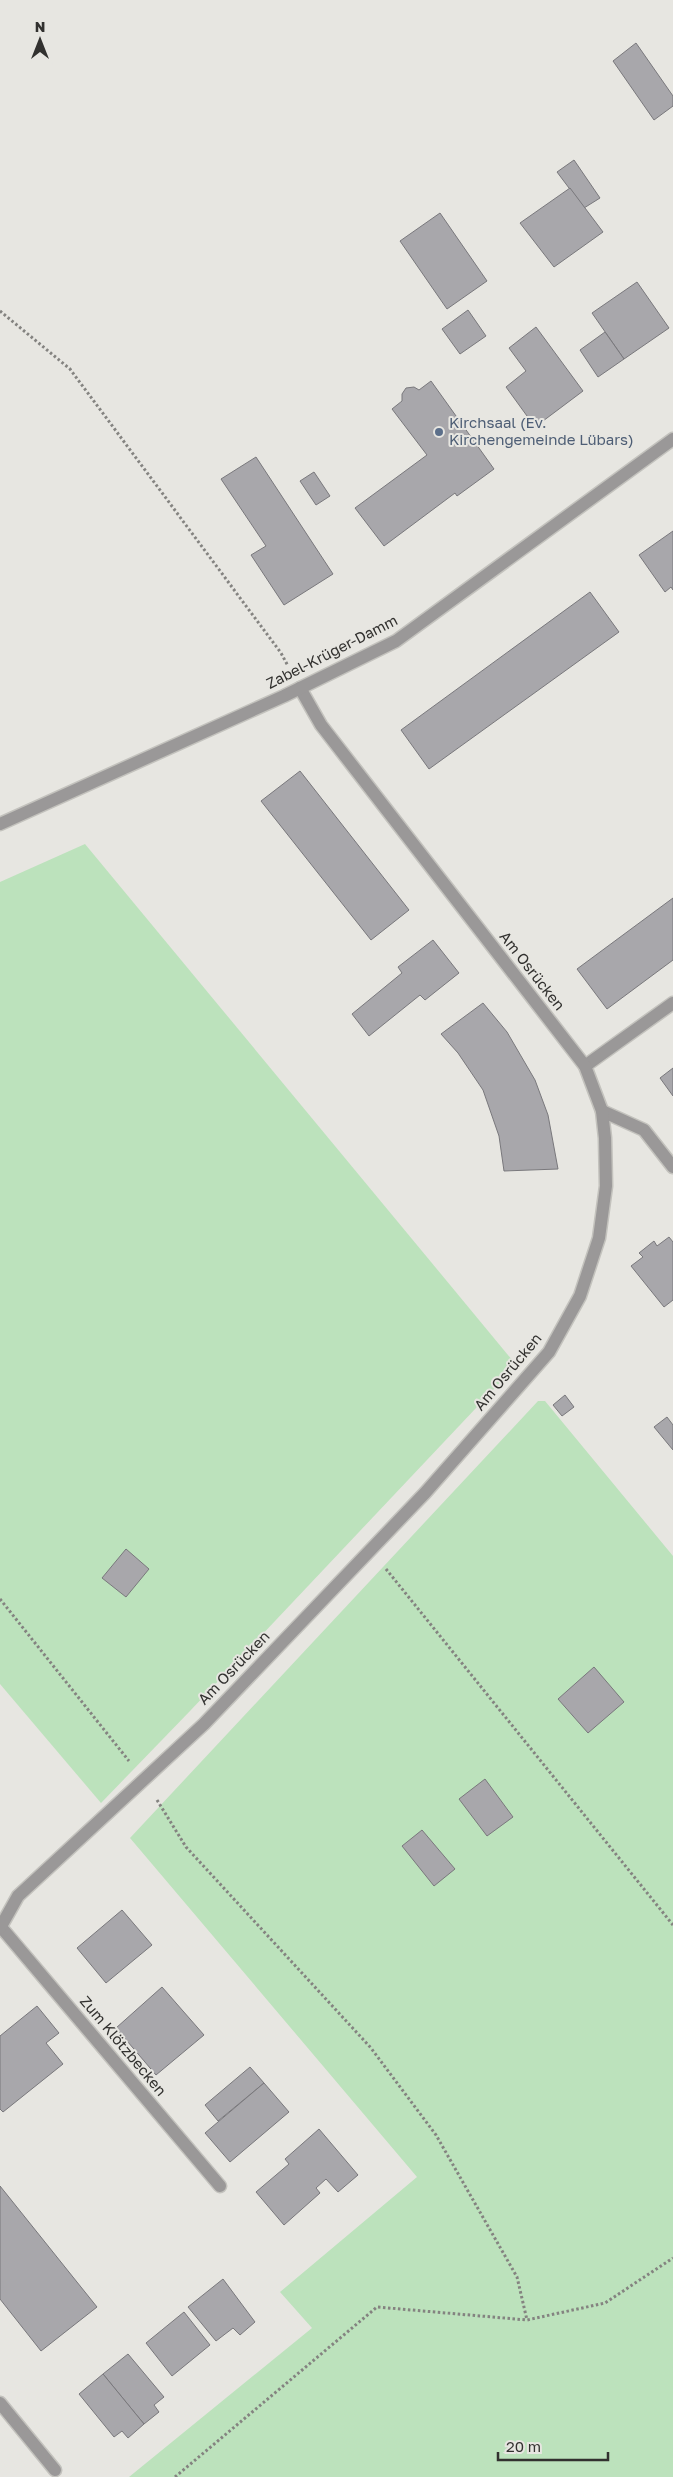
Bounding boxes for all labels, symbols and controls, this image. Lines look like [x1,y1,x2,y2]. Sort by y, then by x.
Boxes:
north arrow [15,15,65,65]
text: N [35,18,45,35]
place label: Kirchsaal (Ev. Kirchengemeinde Lübars) [449,413,634,448]
marker: Kirchsaal (Ev. Kirchengemeinde Lübars) [433,426,445,438]
street label: Zabel-Krüger-Damm [263,610,400,692]
street label: Am Osrücken [496,927,569,1013]
street label: Am Osrücken [470,1329,545,1414]
street label: Am Osrücken [194,1627,273,1708]
street label: Zum Klötzbecken [77,1992,171,2099]
scale bar [498,2430,608,2462]
text: 20 m [506,2437,541,2455]

